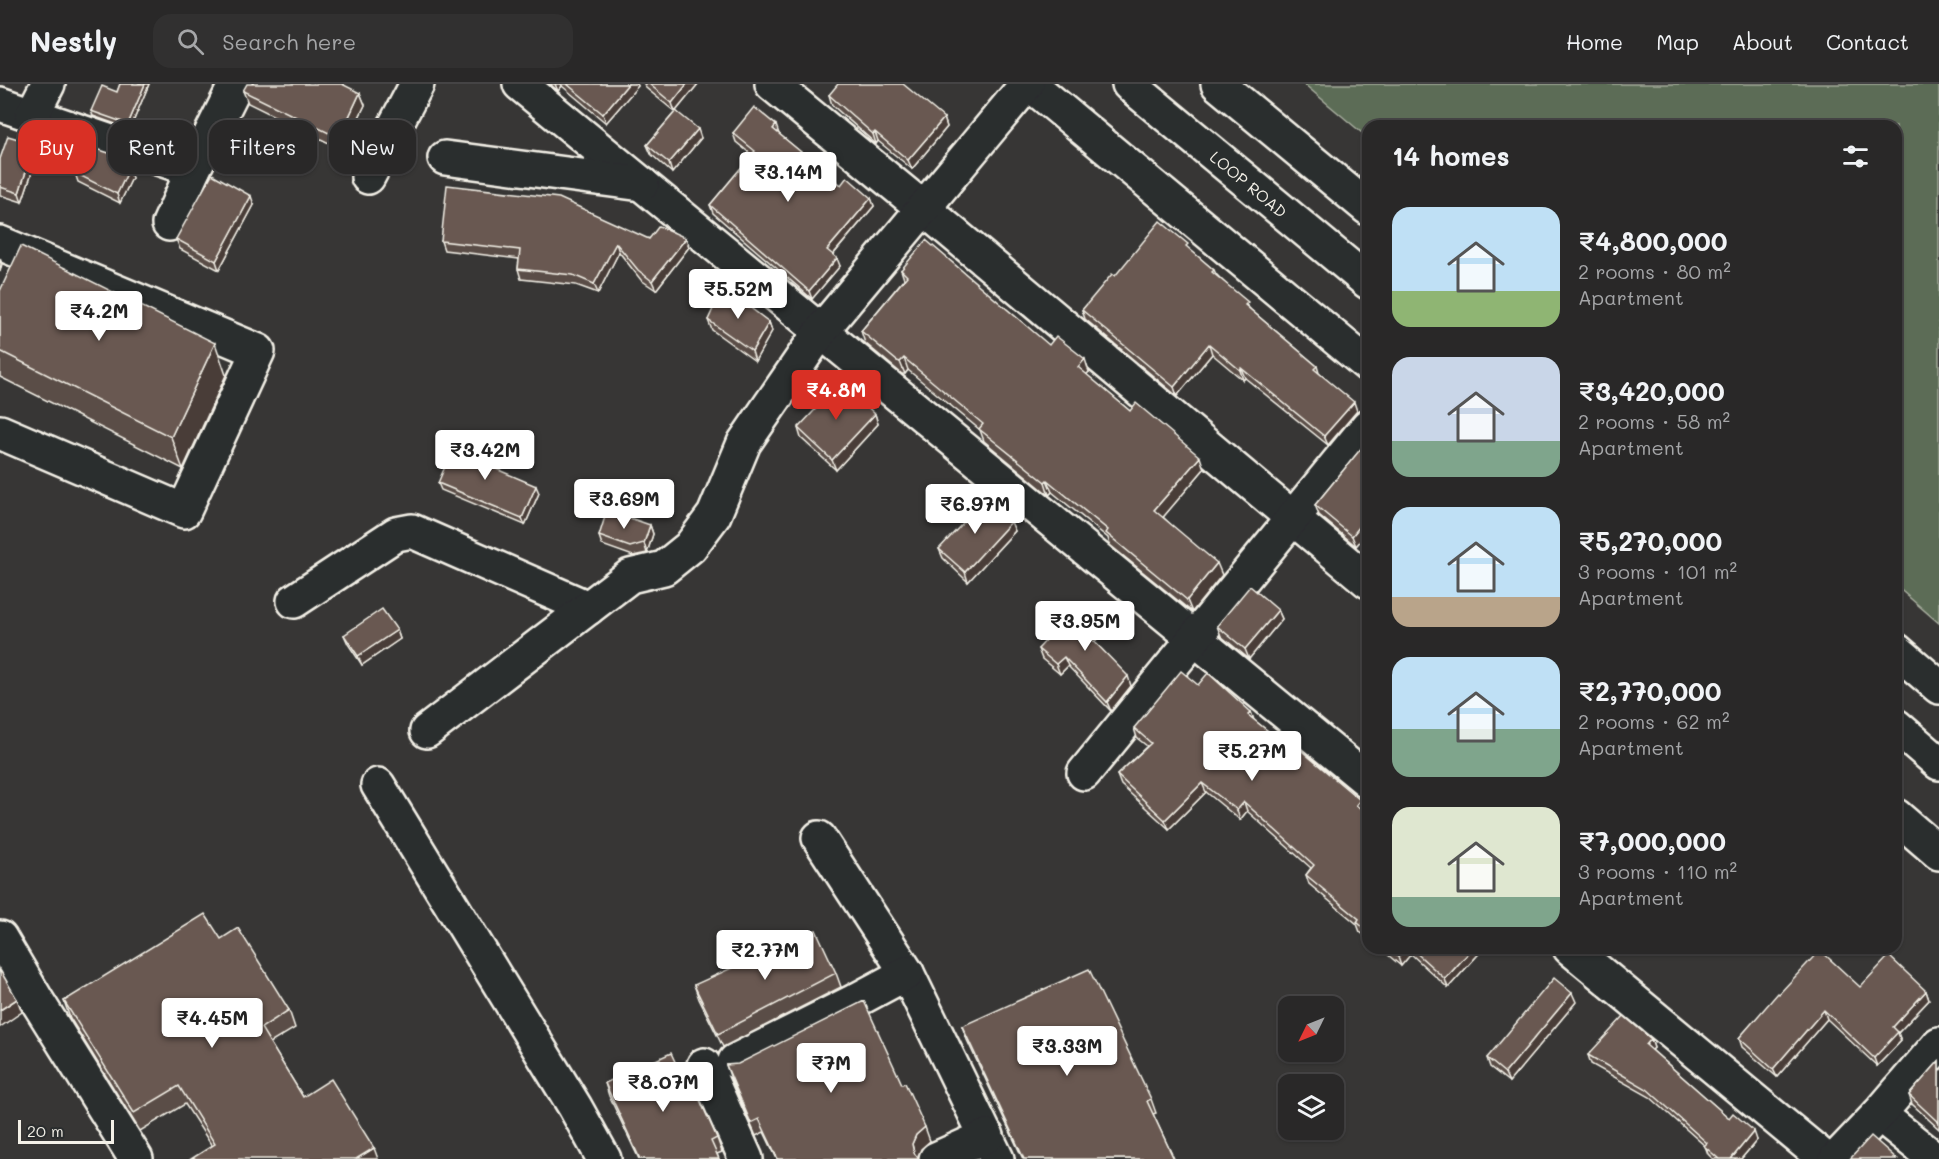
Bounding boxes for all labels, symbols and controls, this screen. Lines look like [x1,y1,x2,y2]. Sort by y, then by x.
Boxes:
search box [153,14,573,68]
text: Nestly [30,23,117,59]
icon: search [174,25,207,58]
text: Search here [222,27,356,56]
text: Home [1566,28,1623,55]
text: Map [1656,28,1699,55]
text: About [1732,28,1793,55]
text: Contact [1826,28,1909,55]
chip: Buy [18,120,96,174]
chip: Rent [108,120,197,174]
chip: Filters [209,120,317,174]
chip: New [329,120,416,174]
text: 14 homes [1392,139,1510,173]
icon: filters [1839,140,1872,173]
street label: LOOP ROAD [1206,146,1292,222]
pin: ₹3.14M [739,152,837,203]
text: ₹3.14M [753,158,823,184]
text: ₹4,800,000 [1578,224,1727,258]
icon: home [1440,231,1512,303]
text: 2 rooms · 80 m² [1578,258,1731,284]
pin: ₹5.52M [689,269,787,320]
text: ₹5.52M [703,275,773,301]
text: Apartment [1578,284,1684,310]
pin: ₹4.2M [57,291,141,342]
text: ₹4.2M [69,297,129,323]
pin: ₹4.8M [794,370,878,421]
text: ₹3,420,000 [1578,374,1725,408]
text: ₹4.8M [806,376,866,402]
icon: home [1440,381,1512,453]
text: 2 rooms · 58 m² [1578,408,1730,434]
pin: ₹3.42M [436,430,534,481]
text: Apartment [1578,434,1684,460]
text: ₹3.42M [449,436,521,462]
pin: ₹3.69M [575,479,673,530]
pin: ₹6.97M [926,484,1024,535]
text: ₹3.69M [588,485,660,511]
text: ₹6.97M [940,490,1010,516]
text: ₹5,270,000 [1578,524,1722,558]
icon: home [1440,531,1512,603]
text: 3 rooms · 101 m² [1578,558,1737,584]
text: Apartment [1578,584,1684,610]
pin: ₹3.95M [1036,601,1134,652]
text: ₹3.95M [1049,607,1121,633]
text: ₹2,770,000 [1578,674,1722,708]
icon: home [1440,681,1512,753]
text: 2 rooms · 62 m² [1578,708,1730,734]
pin: ₹5.27M [1203,731,1301,782]
text: Apartment [1578,734,1684,760]
text: ₹5.27M [1217,737,1287,763]
text: ₹7,000,000 [1578,824,1726,858]
icon: home [1440,831,1512,903]
text: 3 rooms · 110 m² [1578,858,1737,884]
text: Apartment [1578,884,1684,910]
pin: ₹2.77M [716,930,814,981]
text: ₹2.77M [730,936,800,962]
north arrow [1278,996,1344,1062]
map controls [1278,996,1344,1140]
pin: ₹4.45M [163,998,261,1049]
text: ₹4.45M [176,1004,248,1030]
pin: ₹3.33M [1018,1026,1116,1077]
text: ₹3.33M [1031,1032,1103,1058]
pin: ₹7M [802,1043,860,1094]
text: ₹7M [811,1049,851,1075]
pin: ₹8.07M [614,1062,712,1113]
text: ₹8.07M [627,1068,699,1094]
button: layers [1278,1074,1344,1140]
scale bar [18,1117,114,1144]
text: 20 m [27,1120,64,1141]

